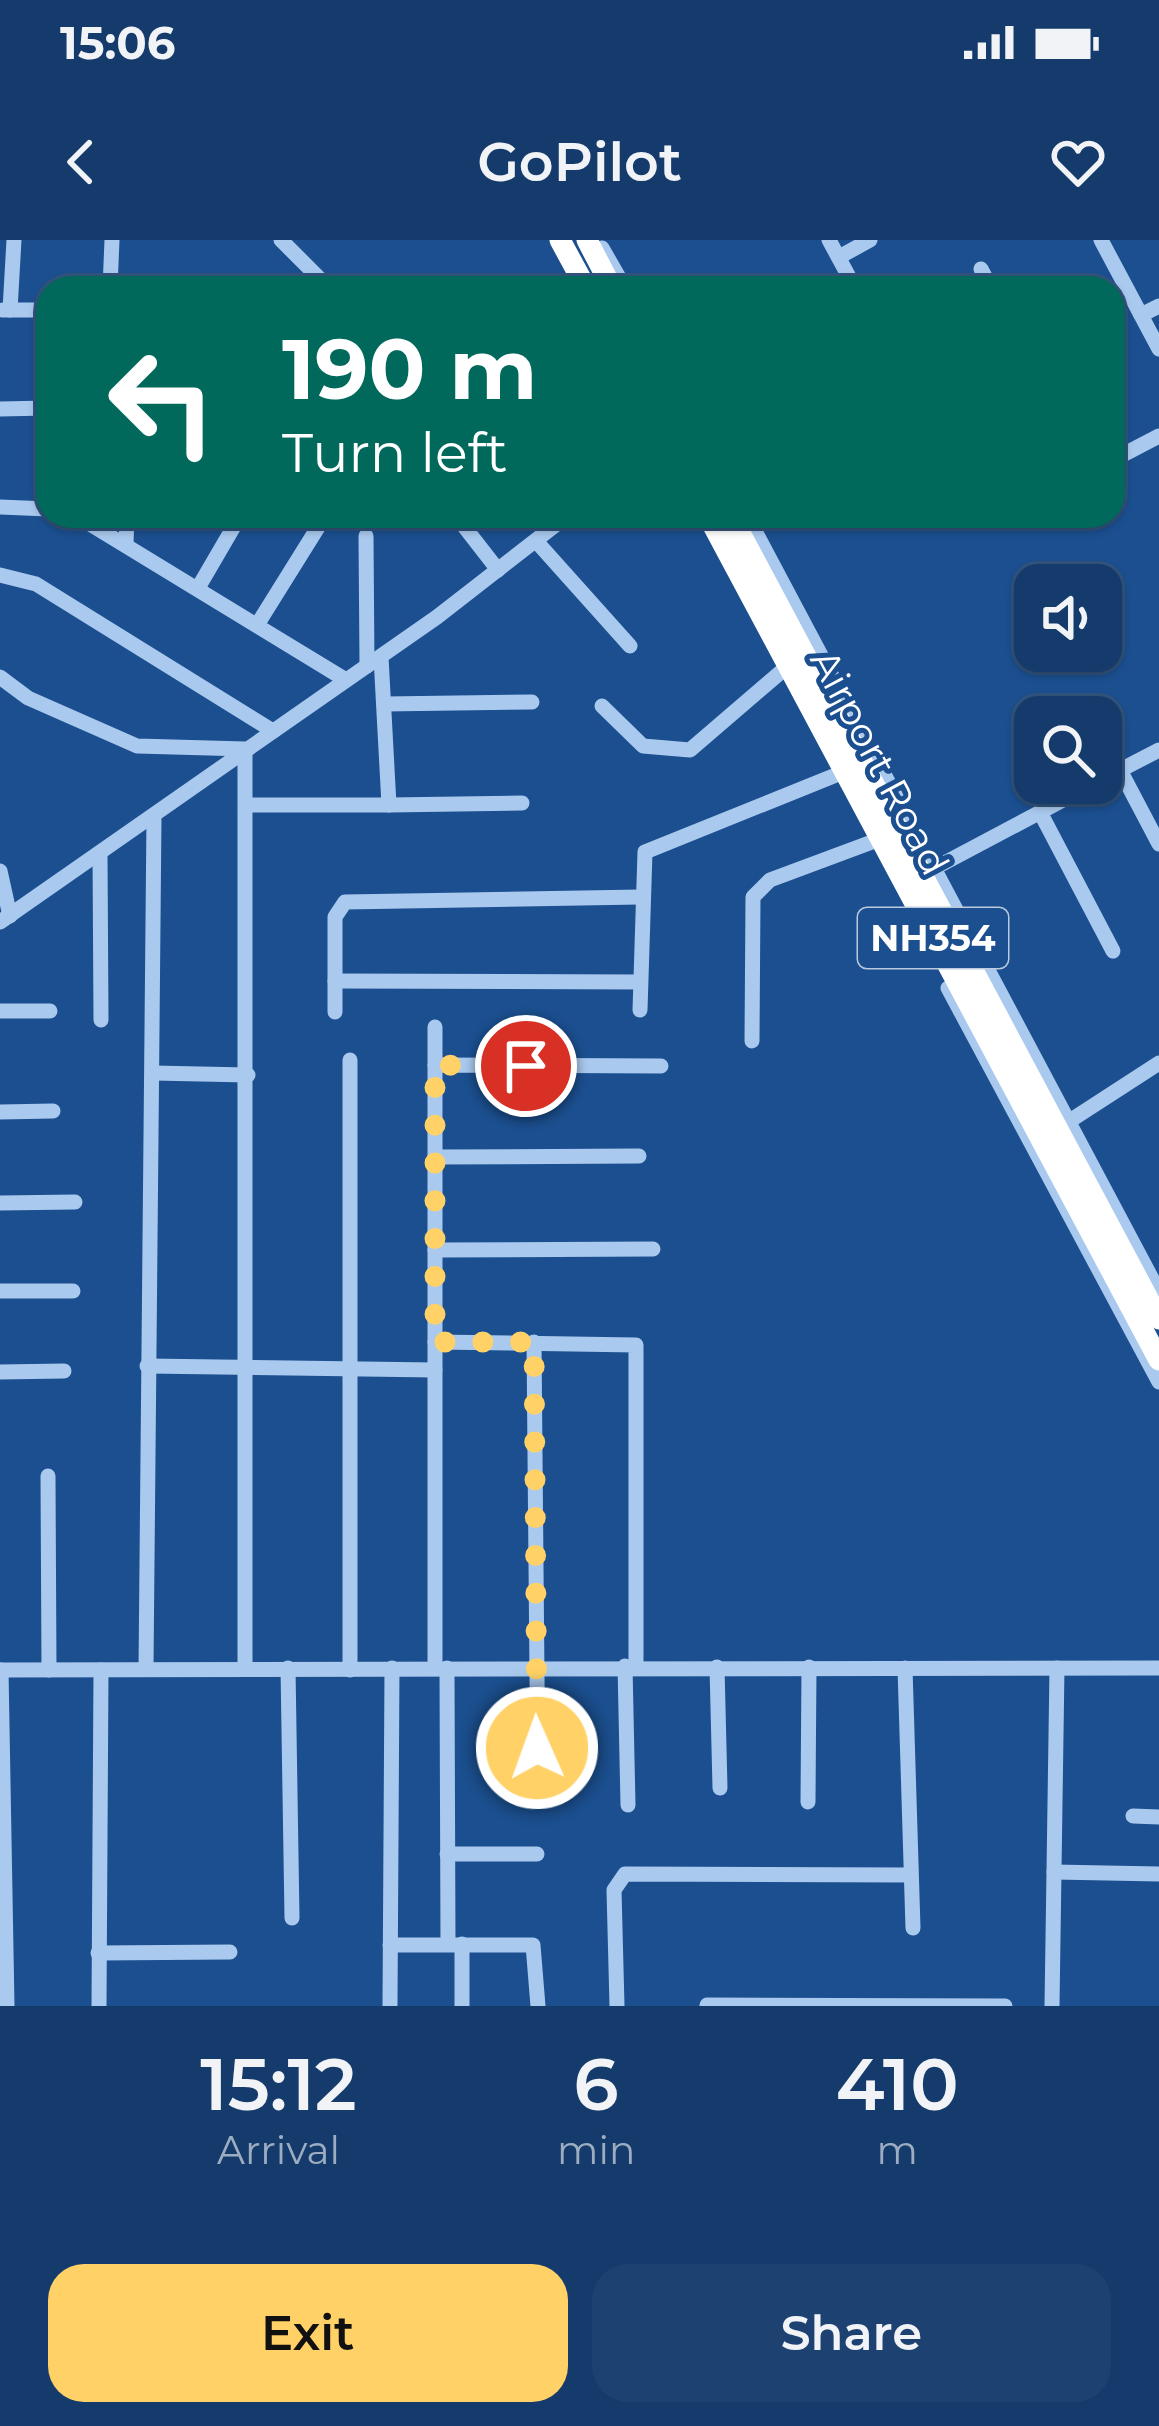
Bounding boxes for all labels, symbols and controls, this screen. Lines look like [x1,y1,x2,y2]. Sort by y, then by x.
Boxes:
text: 15:06 [60,15,175,70]
icon: back [48,129,114,195]
text: GoPilot [477,129,682,195]
icon: heart [1045,129,1111,195]
text: 190 m [282,318,537,420]
icon: left [84,324,240,480]
text: Turn left [282,420,508,486]
map controls [1014,564,1122,804]
button: sound [1014,564,1122,672]
street label: Airport Road [800,641,960,883]
button: search [1014,696,1122,804]
road number: NH354 [858,908,1008,968]
pin [475,1015,577,1117]
icon: arrive [493,1033,559,1099]
position arrow [474,1685,600,1811]
text: 15:12 [200,2040,357,2128]
text: 6 [574,2040,619,2128]
text: 410 [836,2040,959,2128]
text: Arrival [217,2126,340,2174]
text: min [557,2126,635,2174]
text: m [876,2126,918,2174]
button: Exit [48,2264,568,2402]
button: Share [592,2264,1111,2402]

